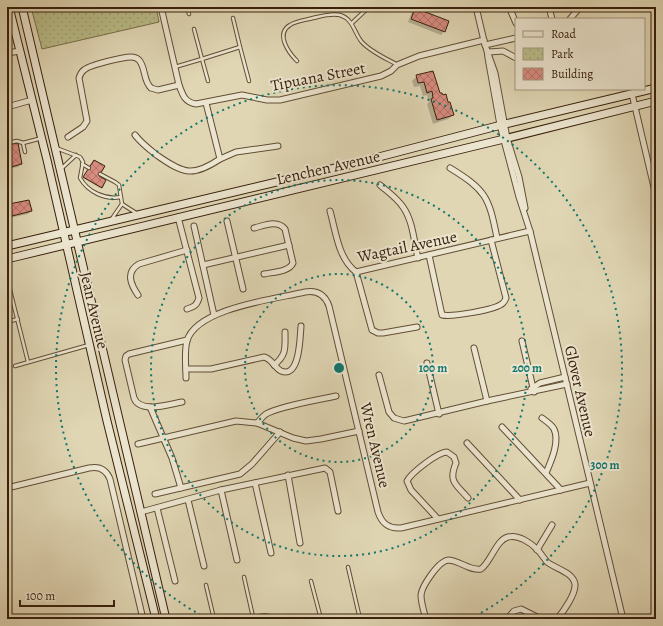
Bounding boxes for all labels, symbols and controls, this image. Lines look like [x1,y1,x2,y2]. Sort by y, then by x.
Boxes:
legend [515,18,645,90]
text: Road [551,26,577,42]
text: Park [551,46,574,62]
street label: Tipuana Street [269,57,367,97]
text: Building [551,66,593,82]
street label: Lenchen Avenue [274,145,382,191]
street label: Wagtail Avenue [355,226,459,268]
street label: Jean Avenue [74,269,114,351]
street label: Glover Avenue [559,343,601,439]
text: 100 m [419,360,447,376]
text: 200 m [512,360,542,376]
centre of rings [332,361,346,375]
street label: Wren Avenue [354,399,396,490]
text: 300 m [590,457,620,473]
scale bar [20,582,114,608]
text: 100 m [26,588,55,604]

